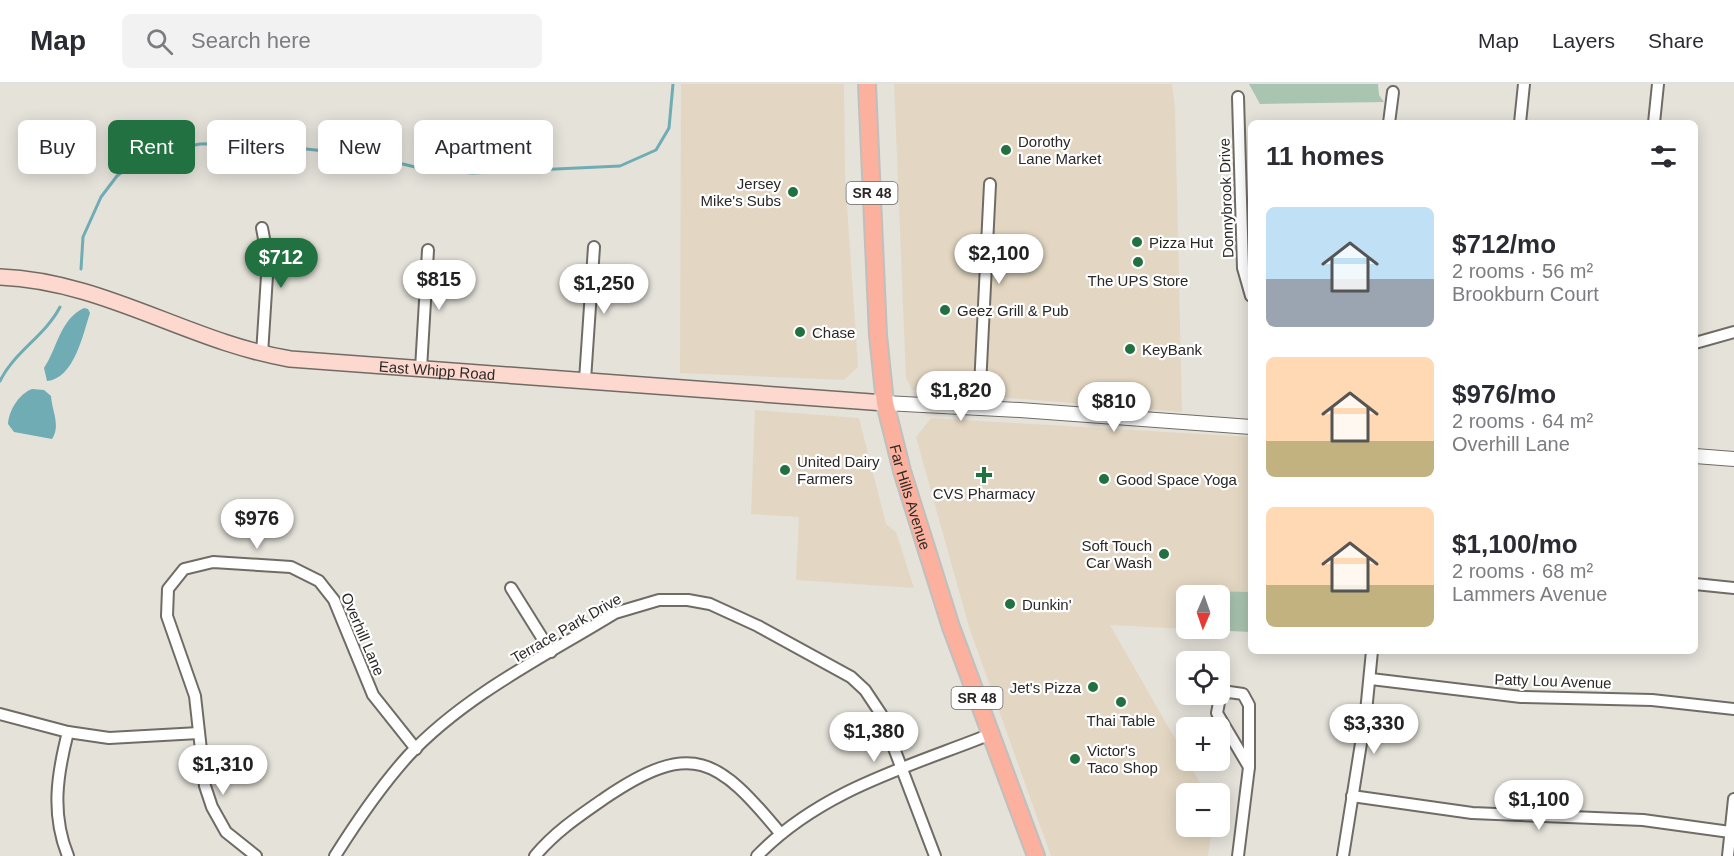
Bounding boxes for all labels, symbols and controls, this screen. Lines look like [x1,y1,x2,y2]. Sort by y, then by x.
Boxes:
search box [122,14,542,68]
text: Map [30,25,86,56]
icon: search [143,25,176,58]
text: Search here [191,28,311,53]
text: Map [1478,29,1519,52]
text: Layers [1552,29,1615,52]
text: Share [1648,29,1704,52]
chip: Buy [18,120,96,174]
chip: Rent [108,120,195,174]
chip: Filters [207,120,306,174]
chip: New [318,120,402,174]
chip: Apartment [414,120,553,174]
place label: Dorothy Lane Market [1018,133,1102,167]
street label: Donnybrook Drive [1215,138,1237,258]
icon: filters [1647,140,1680,173]
text: 11 homes [1266,141,1385,171]
marker: Dorothy Lane Market [999,143,1013,157]
place label: Jersey Mike's Subs [701,175,781,209]
road number: SR 48 [846,182,898,204]
marker: Jersey Mike's Subs [786,185,800,199]
text: $712/mo [1452,229,1556,259]
icon: home [1314,231,1386,303]
pin: $2,100 [950,234,1048,285]
place label: Pizza Hut [1149,234,1214,251]
marker: Pizza Hut [1130,235,1144,249]
pin: $712 [245,238,317,289]
text: $2,100 [968,242,1030,264]
text: $712 [259,246,303,268]
marker: The UPS Store [1131,255,1145,269]
pin: $815 [403,260,475,311]
text: 2 rooms · 56 m² [1452,260,1593,282]
pin: $1,250 [555,264,653,315]
text: $815 [417,268,461,290]
text: $1,250 [573,272,635,294]
place label: The UPS Store [1088,272,1188,289]
text: Brookburn Court [1452,283,1599,305]
place label: Geez Grill & Pub [957,302,1069,319]
marker: Geez Grill & Pub [938,303,952,317]
place label: Chase [812,324,855,341]
marker: Chase [793,325,807,339]
place label: KeyBank [1142,341,1203,358]
marker: KeyBank [1123,342,1137,356]
street label: East Whipp Road [378,357,496,383]
pin: $1,820 [912,371,1010,422]
text: $1,820 [930,379,992,401]
text: $976/mo [1452,379,1556,409]
icon: home [1314,381,1386,453]
pin: $810 [1078,382,1150,433]
text: $810 [1092,390,1136,412]
text: 2 rooms · 64 m² [1452,410,1593,432]
text: Overhill Lane [1452,433,1570,455]
street label: Far Hills Avenue [887,443,935,552]
place label: United Dairy Farmers [797,453,880,487]
marker: United Dairy Farmers [778,463,792,477]
marker: CVS Pharmacy [977,468,991,482]
place label: Good Space Yoga [1116,471,1238,488]
marker: Good Space Yoga [1097,472,1111,486]
place label: CVS Pharmacy [933,485,1036,502]
pin: $976 [221,499,293,550]
text: $976 [235,507,279,529]
text: $1,100/mo [1452,529,1578,559]
icon: home [1314,531,1386,603]
place label: Soft Touch Car Wash [1081,537,1152,571]
marker: Soft Touch Car Wash [1157,547,1171,561]
text: 2 rooms · 68 m² [1452,560,1593,582]
text: Lammers Avenue [1452,583,1607,605]
north arrow [1176,585,1230,639]
map controls [1176,585,1230,837]
street label: Overhill Lane [338,590,388,678]
street label: Terrace Park Drive [508,590,624,666]
place label: Dunkin' [1022,596,1072,613]
marker: Dunkin' [1003,597,1017,611]
button: locate [1176,651,1230,705]
street label: Patty Lou Avenue [1494,670,1612,692]
place label: Jet's Pizza [1010,679,1082,696]
marker: Jet's Pizza [1086,680,1100,694]
road number: SR 48 [952,687,1002,709]
marker: Thai Table [1114,695,1128,709]
pin: $3,330 [1325,704,1423,755]
pin: $1,380 [825,712,923,763]
place label: Thai Table [1087,712,1155,729]
text: $3,330 [1343,712,1405,734]
button: + [1176,717,1230,771]
text: $1,380 [843,720,905,742]
place label: Victor's Taco Shop [1087,742,1158,776]
pin: $1,310 [174,745,272,796]
marker: Victor's Taco Shop [1068,752,1082,766]
text: $1,310 [192,753,254,775]
pin: $1,100 [1490,780,1588,831]
button: − [1176,783,1230,837]
text: $1,100 [1508,788,1570,810]

